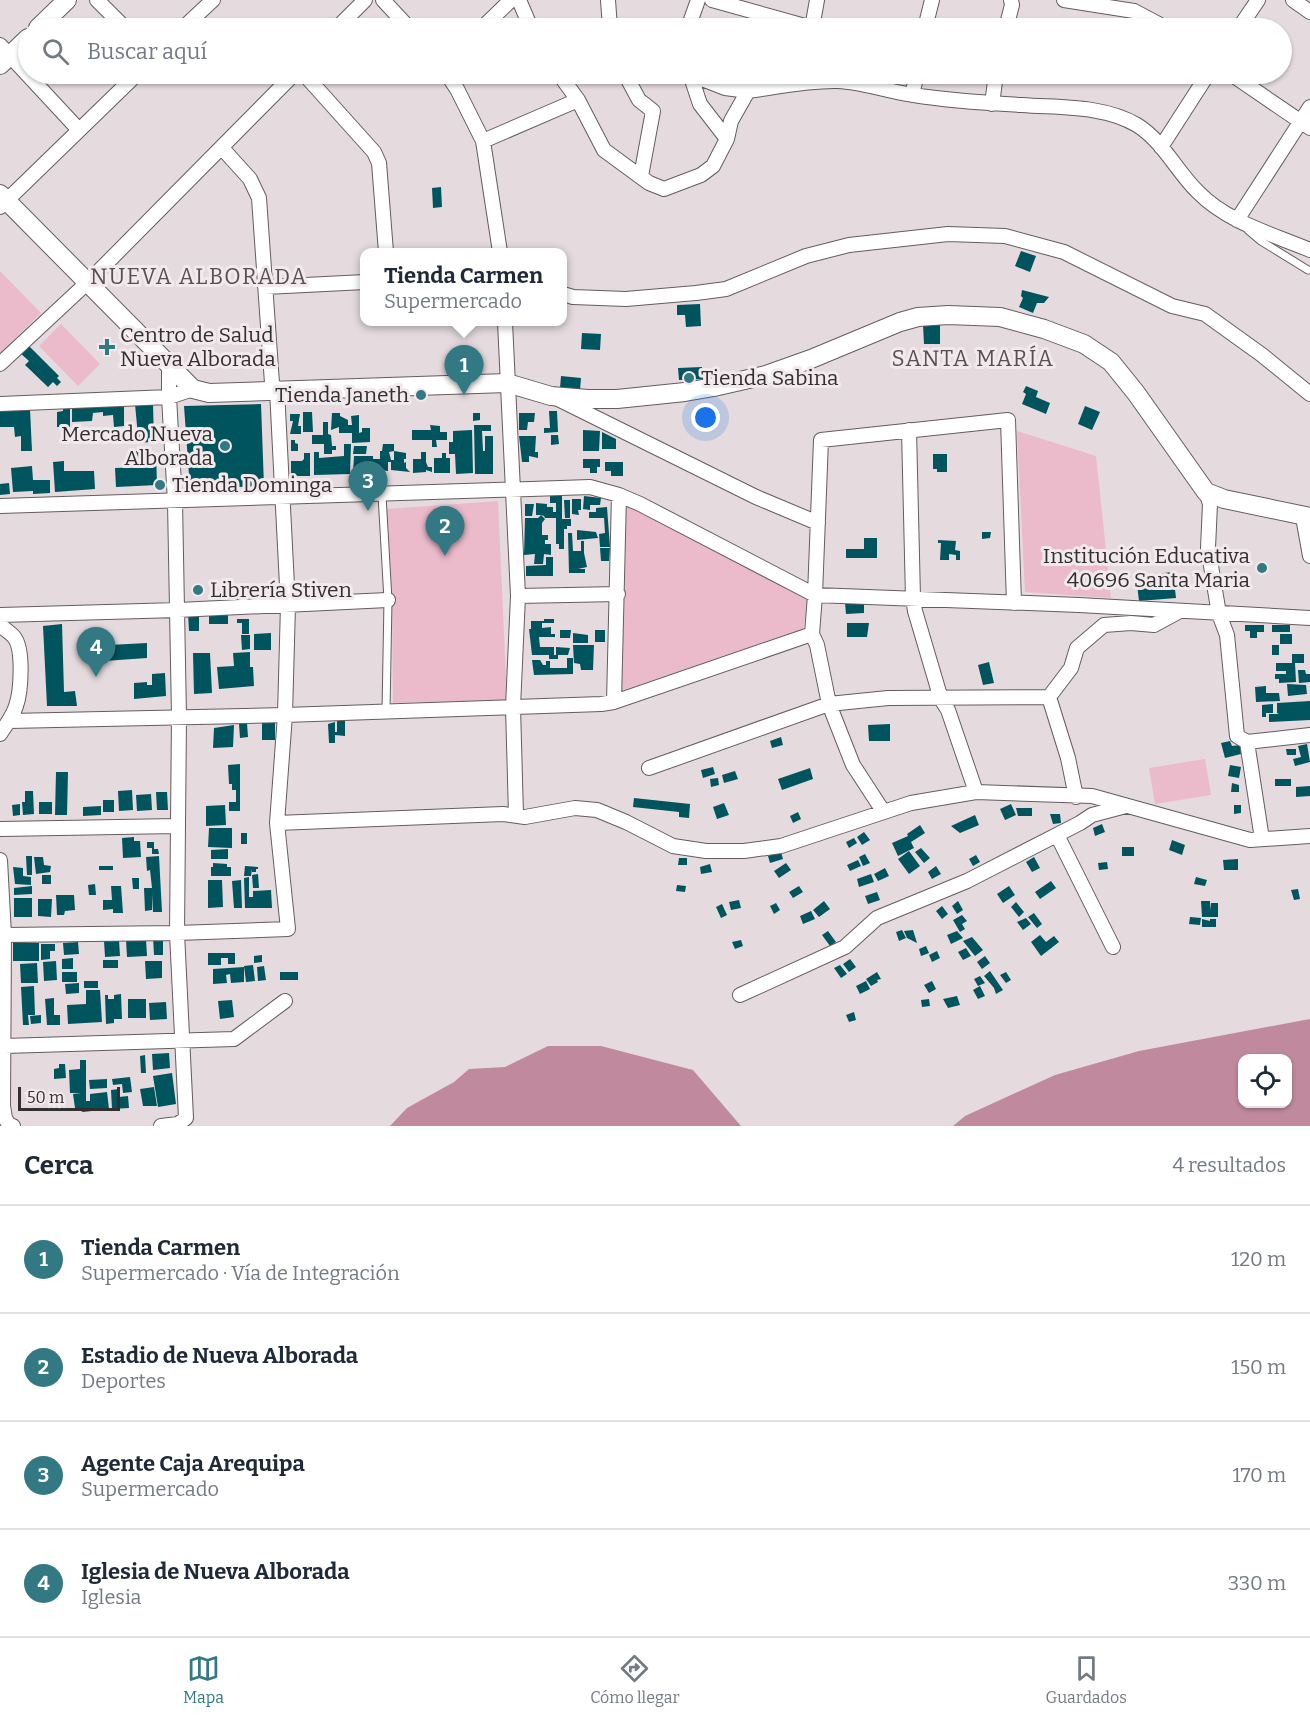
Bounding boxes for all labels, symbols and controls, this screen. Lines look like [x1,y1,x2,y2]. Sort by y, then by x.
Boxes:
search box [18,18,1292,84]
icon: search [39,35,72,68]
text: Buscar aquí [87,38,207,65]
popup [360,248,567,326]
text: Tienda Carmen [384,262,543,289]
district label: NUEVA ALBORADA [90,263,308,290]
text: Supermercado [384,289,522,313]
place label: Centro de Salud Nueva Alborada [120,322,276,372]
marker: Centro de Salud Nueva Alborada [98,338,116,356]
district label: SANTA MARÍA [892,345,1054,372]
pin: 1 [444,346,484,395]
place label: Tienda Sabina [701,365,839,391]
marker: Tienda Sabina [682,371,696,385]
place label: Tienda Janeth [275,382,409,408]
marker: Tienda Janeth [414,388,428,402]
your location [691,403,720,432]
place label: Mercado Nueva Alborada [61,421,214,471]
marker: Mercado Nueva Alborada [218,439,232,453]
pin: 3 [348,462,388,511]
place label: Tienda Dominga [172,472,333,498]
marker: Tienda Dominga [153,478,167,492]
pin: 2 [426,506,464,556]
place label: Institución Educativa 40696 Santa Maria [1043,543,1251,593]
marker: Institución Educativa 40696 Santa Maria [1255,561,1269,575]
place label: Librería Stiven [210,577,352,603]
marker: Librería Stiven [191,583,205,597]
pin: 4 [76,628,116,677]
map controls [1238,1054,1292,1108]
button: locate [1238,1054,1292,1108]
scale bar [18,1084,120,1112]
text: 50 m [27,1088,64,1107]
text: Cerca [24,1150,94,1181]
text: 4 resultados [1172,1153,1286,1177]
text: Tienda Carmen [81,1234,240,1261]
text: 1 [39,1247,48,1271]
text: 120 m [1231,1247,1286,1271]
text: Supermercado · Vía de Integración [81,1261,400,1285]
text: Estadio de Nueva Alborada [81,1342,358,1369]
text: 2 [38,1355,49,1379]
text: 150 m [1231,1355,1286,1379]
text: Deportes [81,1369,166,1393]
text: Agente Caja Arequipa [81,1450,305,1477]
text: 3 [38,1463,49,1487]
text: 170 m [1233,1463,1286,1487]
text: Supermercado [81,1477,219,1501]
text: Iglesia de Nueva Alborada [81,1558,350,1585]
text: 4 [37,1571,50,1595]
text: 330 m [1228,1571,1286,1595]
text: Iglesia [81,1585,142,1609]
tab: Mapa [183,1652,224,1707]
tab: Cómo llegar [590,1652,679,1707]
tab: Guardados [1046,1652,1127,1707]

